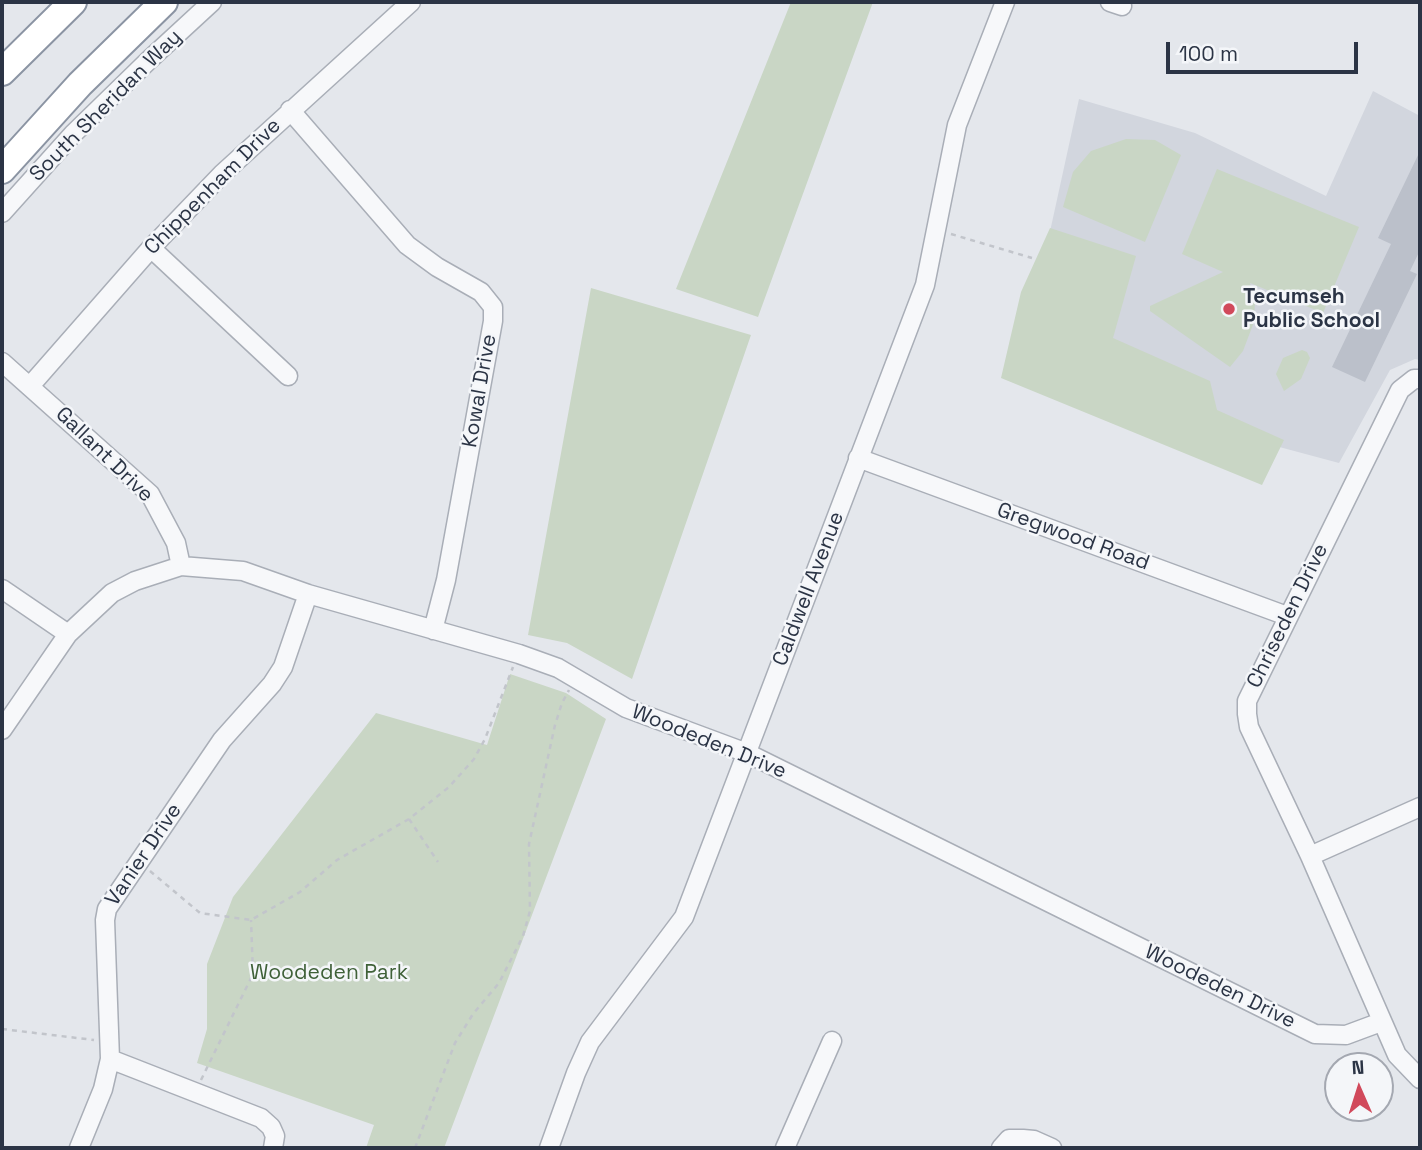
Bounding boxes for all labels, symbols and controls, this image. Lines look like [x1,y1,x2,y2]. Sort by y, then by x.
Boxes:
street label: South Sheridan Way [25,25,187,187]
scale bar [1170,28,1362,72]
text: 100 m [1179,40,1238,67]
street label: Chippenham Drive [140,114,286,260]
place label: Tecumseh Public School [1243,284,1380,334]
marker: Tecumseh Public School [1221,301,1237,317]
street label: Kowal Drive [458,332,502,450]
street label: Gallant Drive [50,402,158,508]
street label: Gregwood Road [993,498,1153,576]
street label: Caldwell Avenue [768,508,850,670]
street label: Chriseden Drive [1242,540,1334,692]
street label: Woodeden Drive [628,700,790,784]
street label: Vanier Drive [100,799,188,911]
street label: Woodeden Drive [1141,940,1299,1034]
park label: Woodeden Park [250,960,408,986]
north arrow [1324,1052,1394,1122]
text: N [1351,1055,1365,1080]

